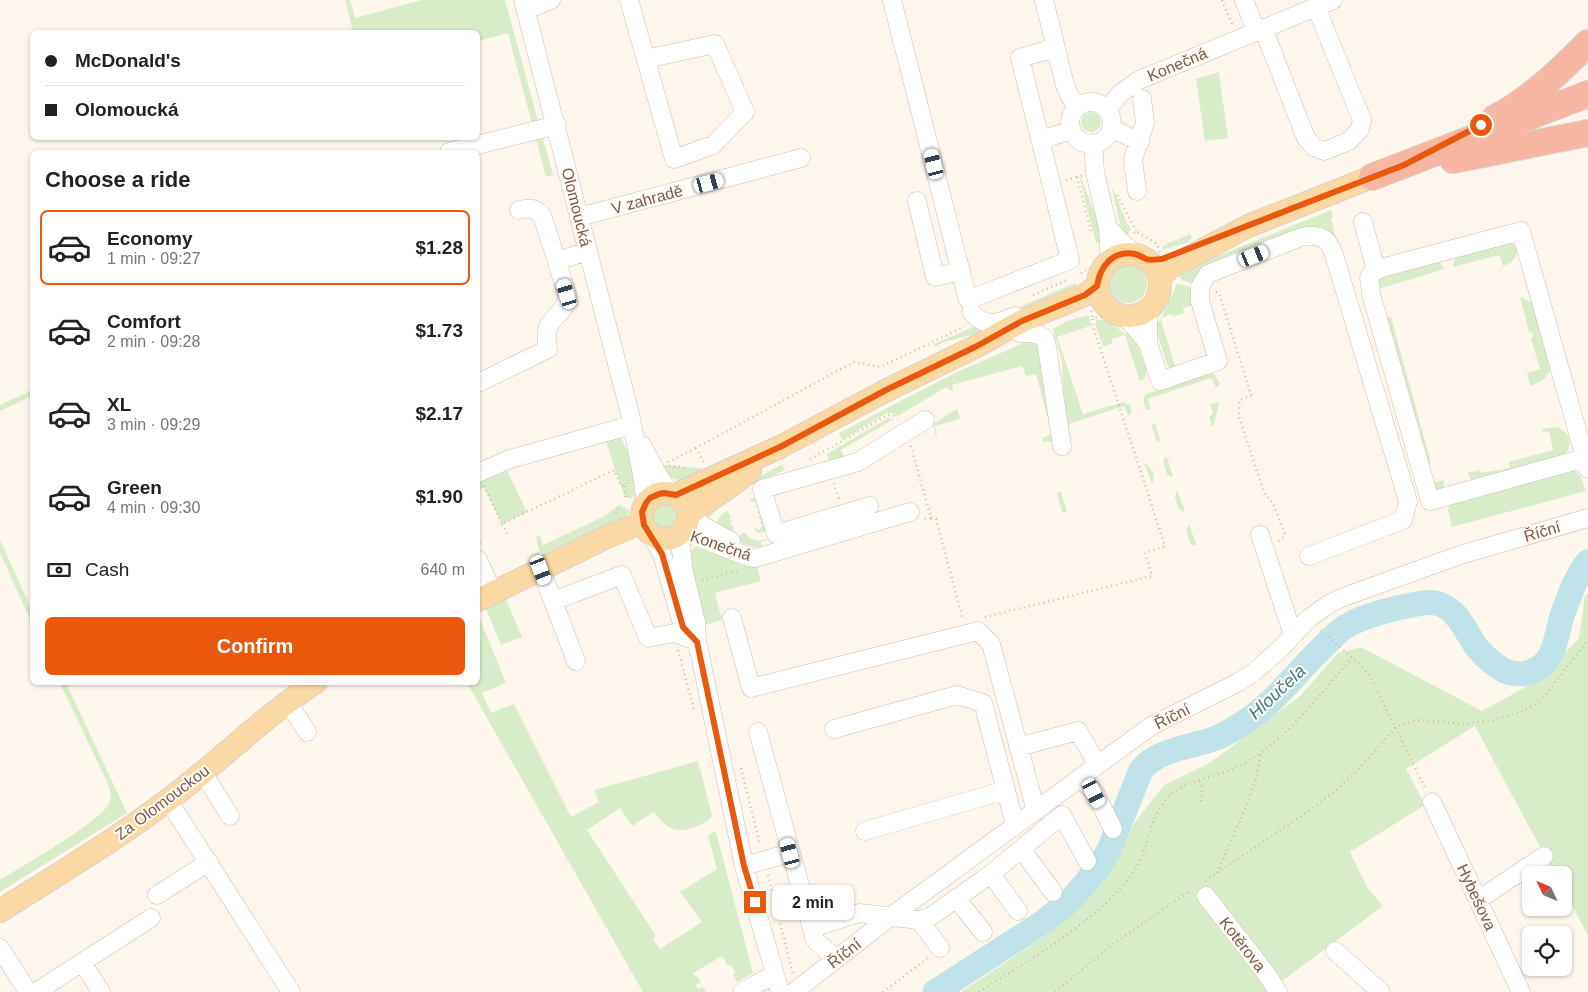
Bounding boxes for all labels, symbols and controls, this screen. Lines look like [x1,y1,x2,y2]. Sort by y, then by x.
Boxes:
street label: Konečná [1145,44,1210,85]
text: McDonald's [75,50,181,71]
text: Olomoucká [75,99,178,120]
route start [1470,114,1492,136]
car [923,148,944,180]
street label: Olomoucká [558,166,595,249]
text: Choose a ride [45,167,190,192]
car [692,172,725,194]
street label: V zahradě [610,182,685,217]
icon: car [47,225,92,270]
text: Economy [107,228,193,249]
text: $1.28 [415,237,463,258]
car [1237,243,1270,269]
text: 1 min · 09:27 [107,250,200,267]
car [555,277,578,311]
icon: car [47,308,92,353]
text: Comfort [107,311,181,332]
text: $1.73 [415,320,463,341]
text: 2 min · 09:28 [107,333,200,350]
icon: car [47,391,92,436]
text: XL [107,394,131,415]
text: $2.17 [415,403,463,424]
text: 3 min · 09:29 [107,416,200,433]
icon: car [47,474,92,519]
text: Green [107,477,162,498]
text: $1.90 [415,486,463,507]
text: 4 min · 09:30 [107,499,200,516]
street label: Říční [1522,517,1563,545]
street label: Konečná [688,527,754,564]
car [528,553,553,587]
icon: cash [45,556,73,584]
text: Cash [85,559,129,580]
text: 640 m [421,561,465,578]
button: Confirm [45,617,465,675]
water label: Hloučela [1245,661,1309,723]
street label: Říční [1151,699,1193,732]
street label: Za Olomouckou [112,762,213,843]
car [1080,776,1107,810]
car [778,837,801,869]
street label: Hybešova [1454,861,1499,933]
north arrow [1522,866,1572,916]
map controls [1522,866,1572,976]
callout: 2 min [772,884,855,920]
route end [744,891,766,913]
text: 2 min [792,894,834,911]
street label: Kotěrova [1216,914,1269,975]
button: locate [1522,926,1572,976]
street label: Říční [824,934,865,972]

